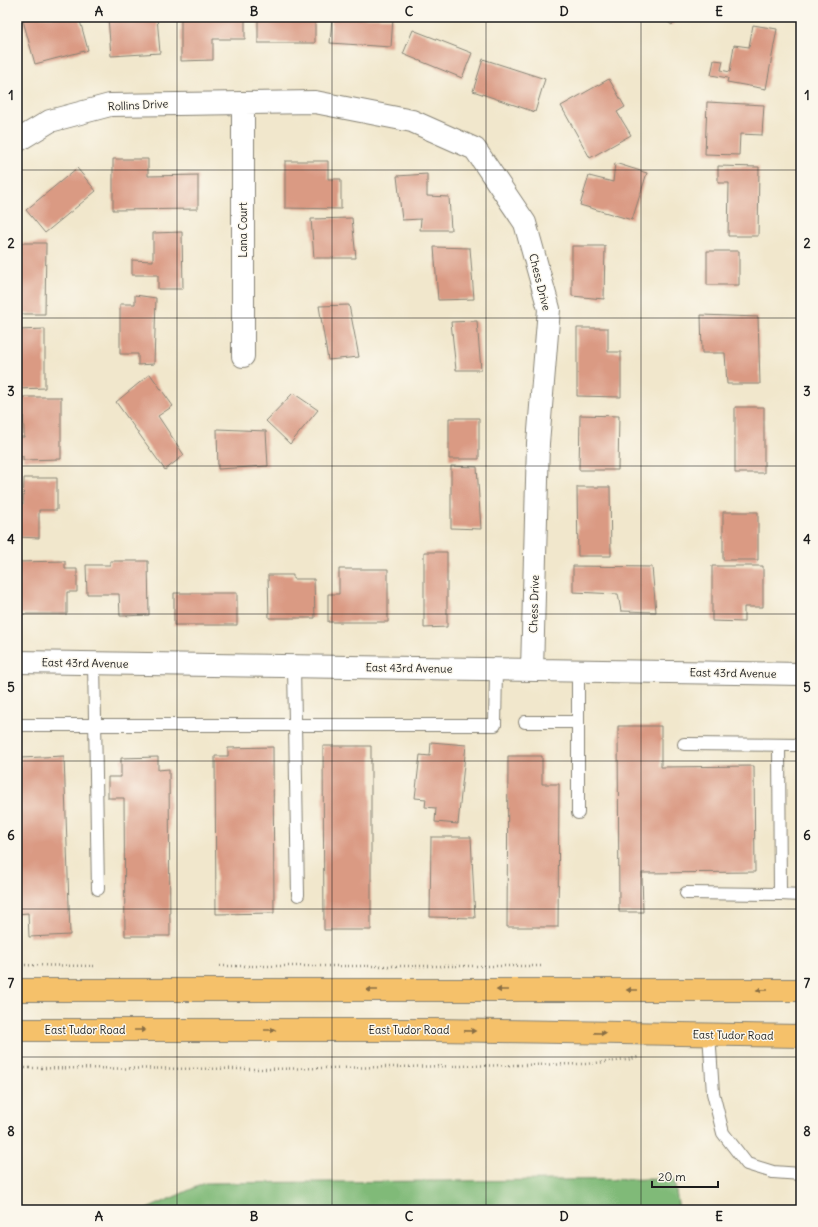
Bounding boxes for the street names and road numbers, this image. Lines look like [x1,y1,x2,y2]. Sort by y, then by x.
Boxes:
street label: Rollins Drive [107,96,169,114]
street label: Lana Court [236,202,250,258]
street label: Chess Drive [526,252,554,312]
street label: Chess Drive [526,575,542,633]
street label: East 43rd Avenue [41,655,129,671]
street label: East 43rd Avenue [365,660,453,676]
street label: East 43rd Avenue [689,665,777,681]
street label: East Tudor Road [45,1023,126,1037]
street label: East Tudor Road [369,1023,450,1037]
street label: East Tudor Road [692,1027,774,1043]

